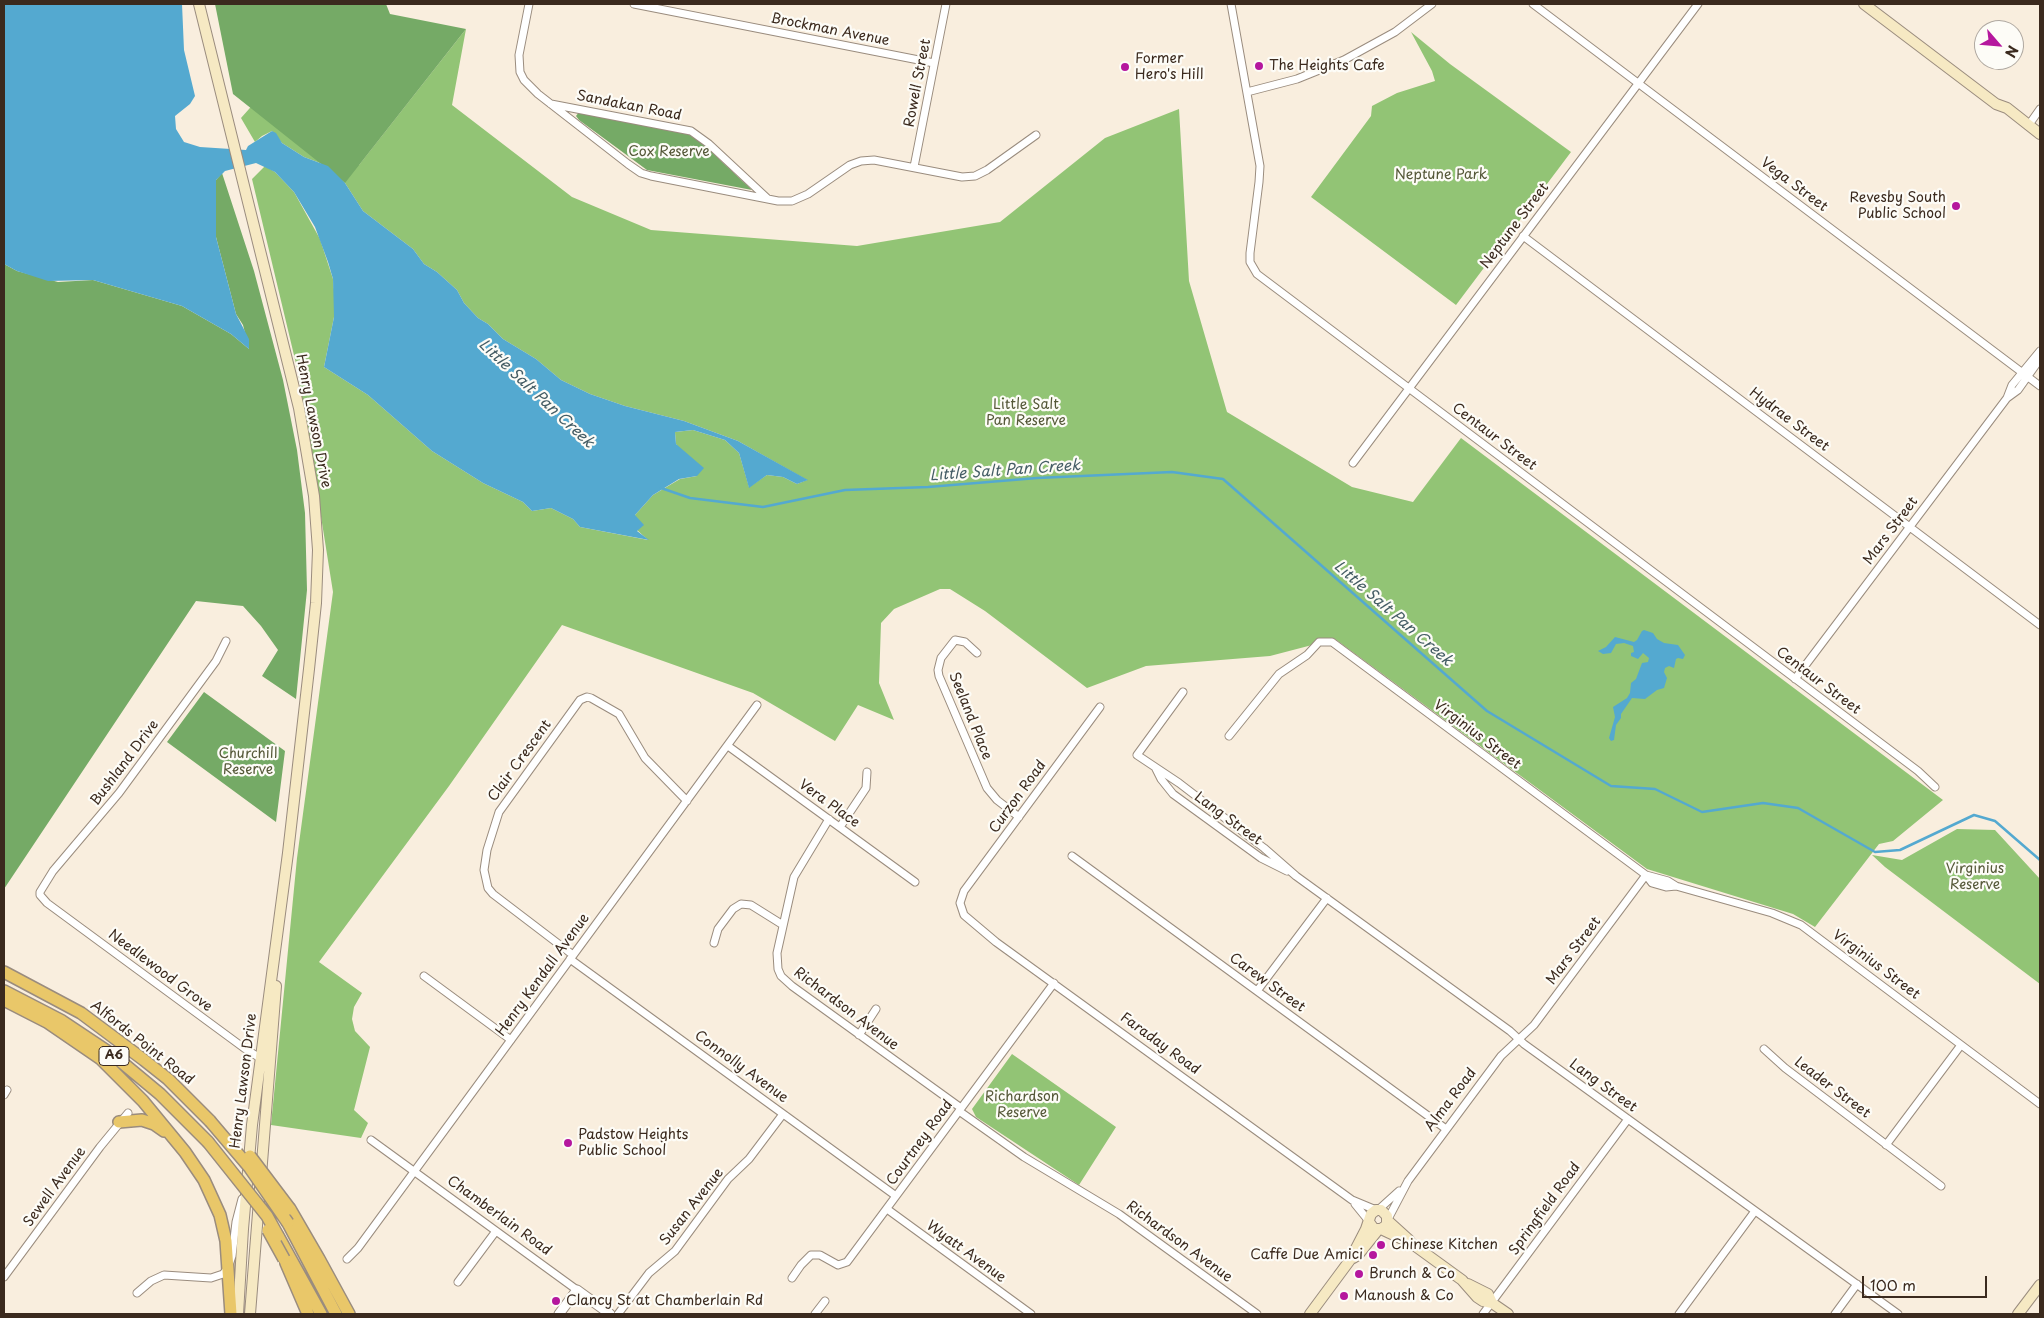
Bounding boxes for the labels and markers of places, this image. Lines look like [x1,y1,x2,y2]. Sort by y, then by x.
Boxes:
place label: Former Hero's Hill [1135,51,1203,84]
place label: The Heights Cafe [1269,58,1385,74]
marker: The Heights Cafe [1253,60,1265,72]
marker: Former Hero's Hill [1119,61,1131,73]
place label: Revesby South Public School [1849,190,1946,222]
marker: Revesby South Public School [1950,200,1962,212]
place label: Padstow Heights Public School [578,1127,688,1160]
marker: Padstow Heights Public School [562,1137,574,1149]
place label: Chinese Kitchen [1391,1237,1498,1253]
marker: Chinese Kitchen [1375,1239,1387,1251]
place label: Caffe Due Amici [1250,1247,1363,1263]
marker: Caffe Due Amici [1367,1249,1379,1261]
place label: Brunch & Co [1369,1266,1455,1282]
marker: Brunch & Co [1353,1268,1365,1280]
place label: Manoush & Co [1354,1288,1454,1304]
marker: Manoush & Co [1338,1290,1350,1302]
place label: Clancy St at Chamberlain Rd [566,1293,763,1309]
marker: Clancy St at Chamberlain Rd [550,1295,562,1307]

